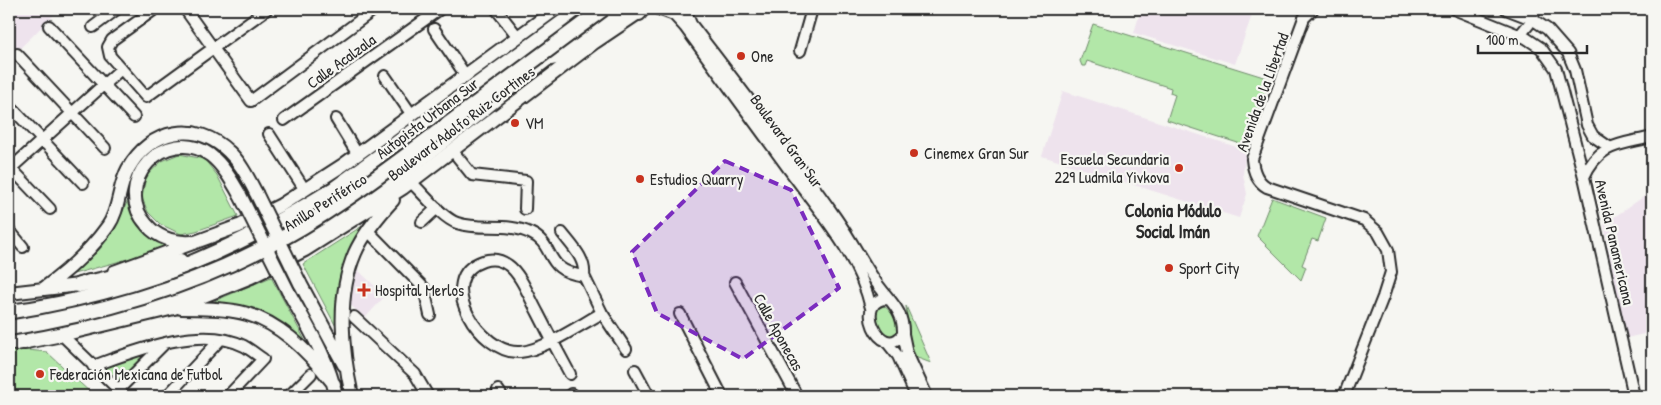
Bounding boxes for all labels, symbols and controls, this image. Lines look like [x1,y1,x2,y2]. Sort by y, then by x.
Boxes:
scale bar [1478,22,1587,54]
street label: Calle Acalzala [302,29,380,93]
text: 100 m [1486,29,1519,50]
street label: Avenida de la Libertad [1230,30,1294,154]
place label: One [751,45,774,67]
marker: One [735,50,747,62]
street label: Boulevard Adolfo Ruiz Cortines [383,60,539,186]
street label: Autopista Urbana Sur [371,72,483,164]
street label: Boulevard Gran Sur [745,90,829,192]
place label: VM [525,112,544,134]
marker: VM [509,117,521,129]
place label: Cinemex Gran Sur [924,142,1029,164]
marker: Cinemex Gran Sur [908,147,920,159]
place label: Escuela Secundaria 229 Ludmila Yivkova [1054,148,1169,188]
marker: Escuela Secundaria 229 Ludmila Yivkova [1173,162,1185,174]
street label: Anillo Periférico [279,167,371,236]
place label: Estudios Quarry [650,168,744,190]
marker: Estudios Quarry [634,173,646,185]
street label: Avenida Panamericana [1590,177,1640,307]
district label: Colonia Módulo Social Imán [1125,198,1222,244]
place label: Sport City [1179,257,1240,279]
marker: Sport City [1163,262,1175,274]
place label: Hospital Merlos [375,279,464,301]
marker: Hospital Merlos [357,283,371,297]
street label: Calle Aponecas [749,289,809,375]
place label: Federación Mexicana de Futbol [49,363,223,385]
marker: Federación Mexicana de Futbol [34,368,46,380]

